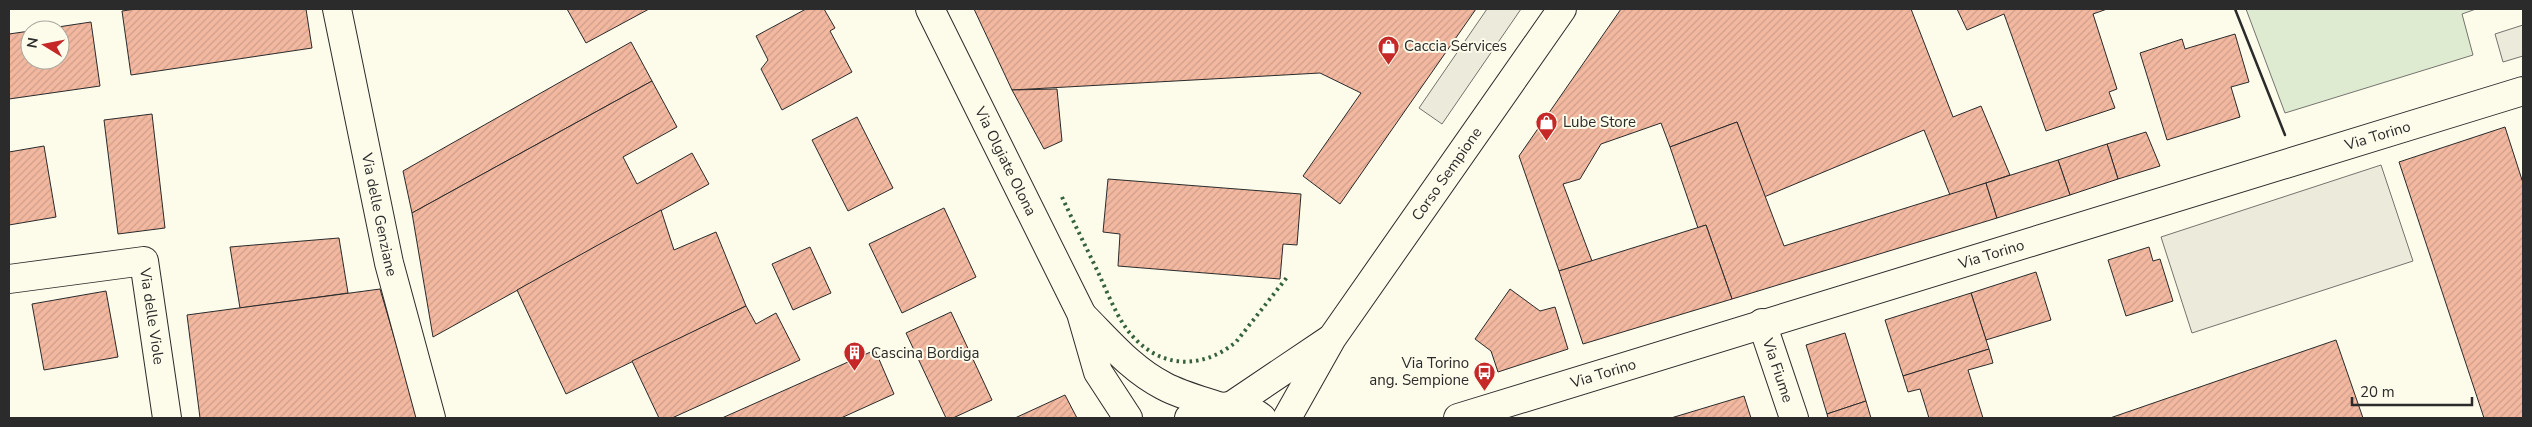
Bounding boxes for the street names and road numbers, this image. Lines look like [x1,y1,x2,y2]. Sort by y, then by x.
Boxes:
street label: Via Olgiate Olona [970,102,1041,219]
street label: Via Torino [2341,116,2413,155]
street label: Corso Sempione [1407,123,1486,225]
street label: Via delle Genziane [357,150,402,279]
street label: Via Torino [1955,235,2027,274]
street label: Via delle Viole [135,266,169,366]
street label: Via Fiume [1758,335,1798,405]
street label: Via Torino [1567,354,1639,393]

